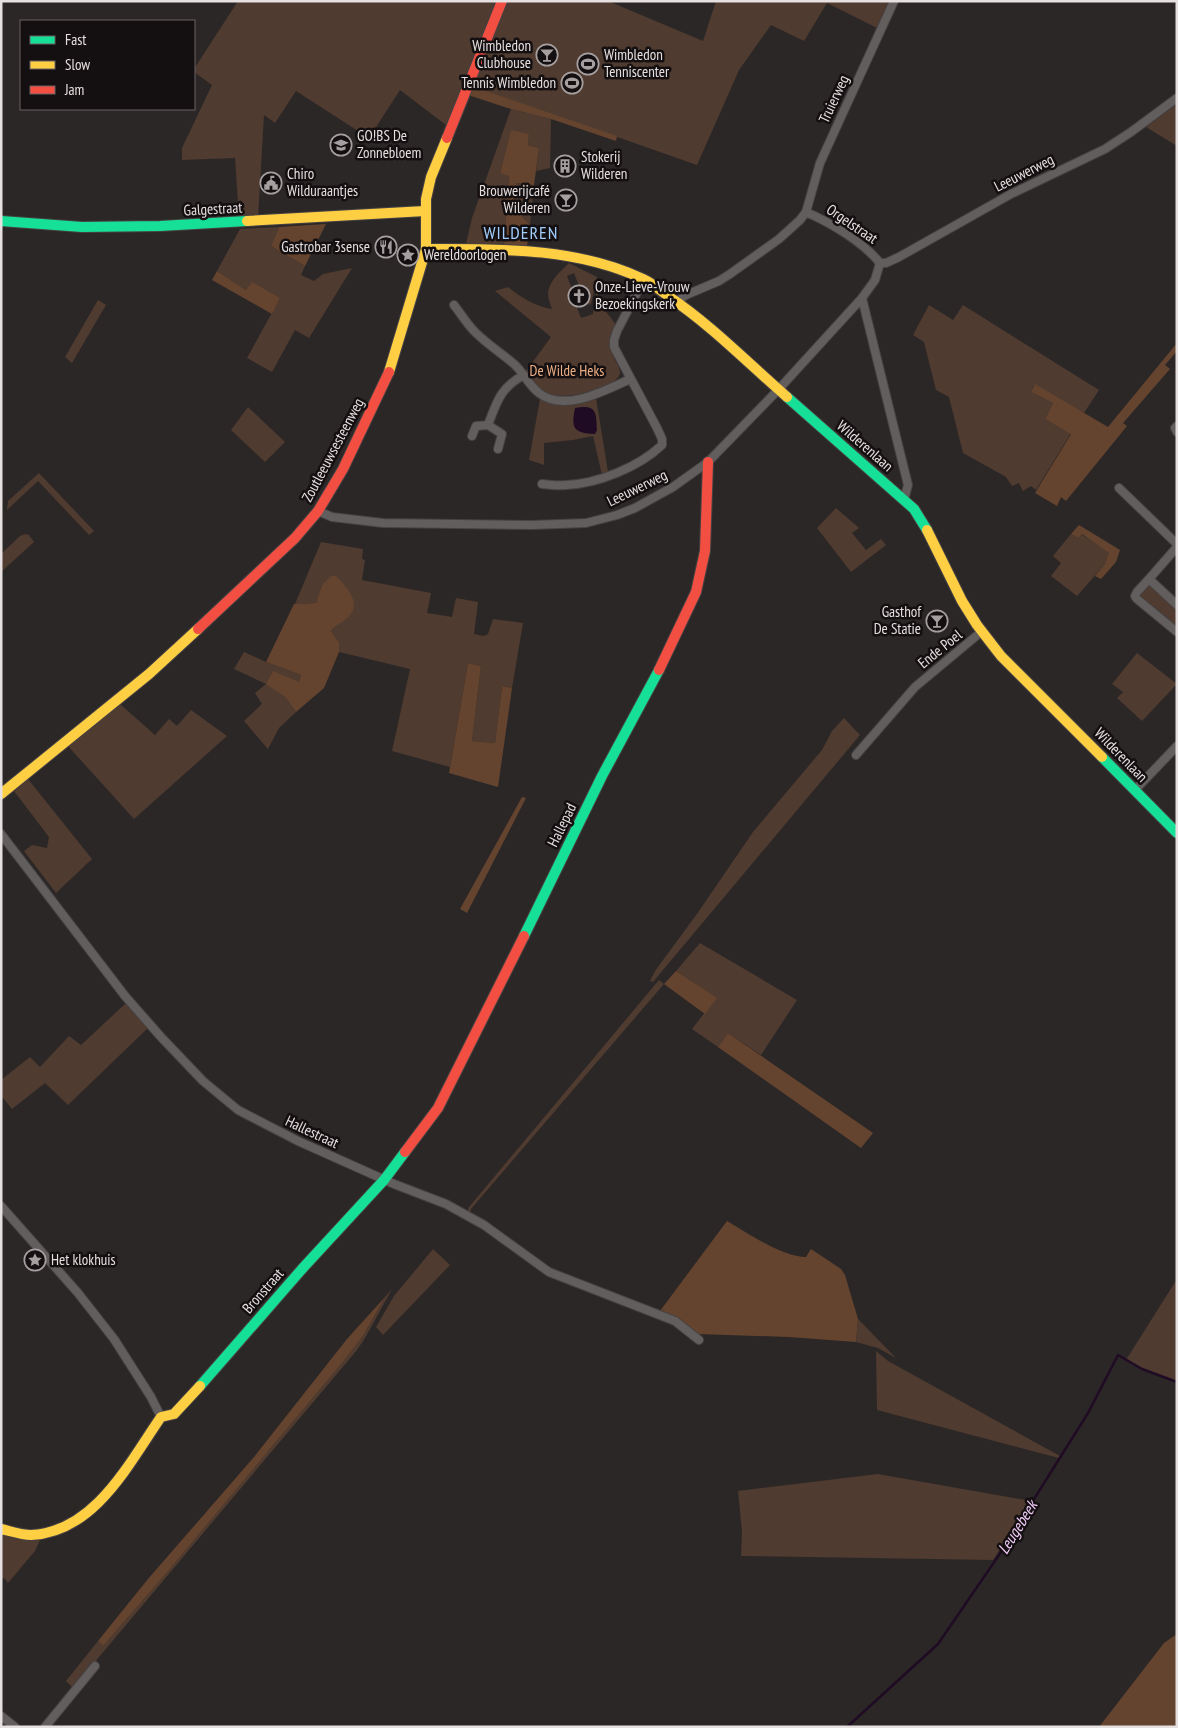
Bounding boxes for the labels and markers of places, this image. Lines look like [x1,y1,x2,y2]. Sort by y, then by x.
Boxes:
place label: Wimbledon Clubhouse [472,36,531,72]
bar icon: Wimbledon Clubhouse [535,43,559,67]
place label: Wimbledon Tenniscenter [604,45,670,81]
sports icon: Wimbledon Tenniscenter [576,52,600,76]
sports icon: Tennis Wimbledon [560,71,584,95]
place label: Tennis Wimbledon [461,73,556,92]
place label: GO!BS De Zonnebloem [357,126,421,162]
school or university icon: GO!BS De Zonnebloem [329,133,353,157]
place label: Stokerij Wilderen [581,147,627,183]
building icon: Stokerij Wilderen [553,154,577,178]
place label: Chiro Wilduraantjes [287,164,358,200]
public building icon: Chiro Wilduraantjes [259,171,283,195]
place label: Brouwerijcafé Wilderen [479,181,550,217]
bar icon: Brouwerijcafé Wilderen [554,188,578,212]
restaurant icon: Gastrobar 3sense [374,235,398,259]
place label: Gastrobar 3sense [281,237,370,256]
place icon: Wereldoorlogen [396,243,420,267]
place label: Wereldoorlogen [424,245,506,264]
place label: Onze-Lieve-Vrouw Bezoekingskerk [595,277,690,313]
church icon: Onze-Lieve-Vrouw Bezoekingskerk [567,284,591,308]
place label: Gasthof De Statie [874,602,922,638]
bar icon: Gasthof De Statie [925,609,949,633]
place icon: Het klokhuis [23,1248,47,1272]
place label: Het klokhuis [51,1250,116,1269]

